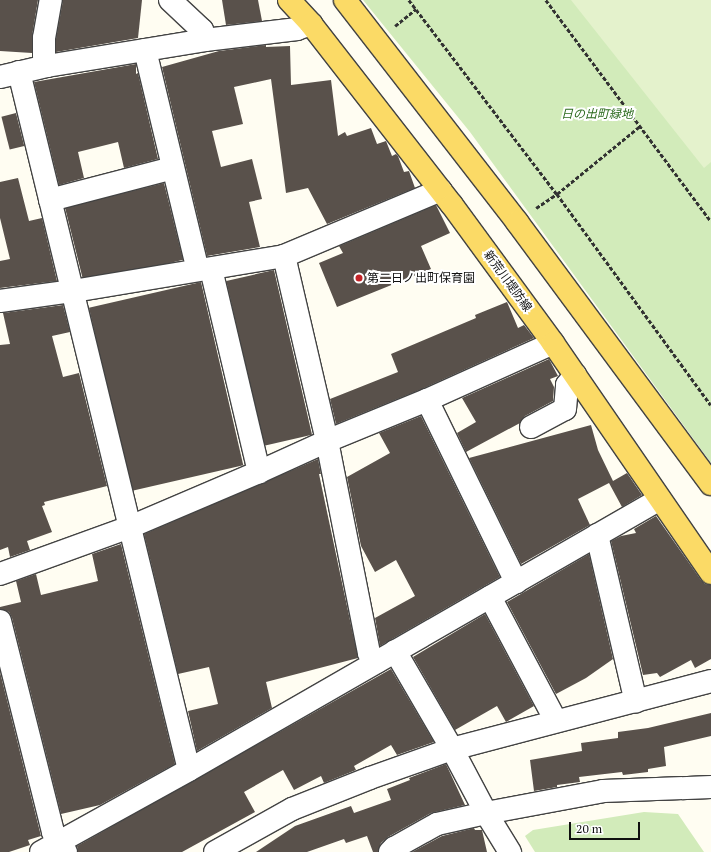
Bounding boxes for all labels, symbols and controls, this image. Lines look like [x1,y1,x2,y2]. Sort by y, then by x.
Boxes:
park label: 日の出町緑地 [561,107,633,121]
street label: 新荒川堤防線 [481,248,535,314]
place label: 第二日ノ出町保育園 [367,271,475,285]
marker: 第二日ノ出町保育園 [354,273,364,283]
scale bar [571,814,642,840]
text: 20 m [576,821,602,836]

